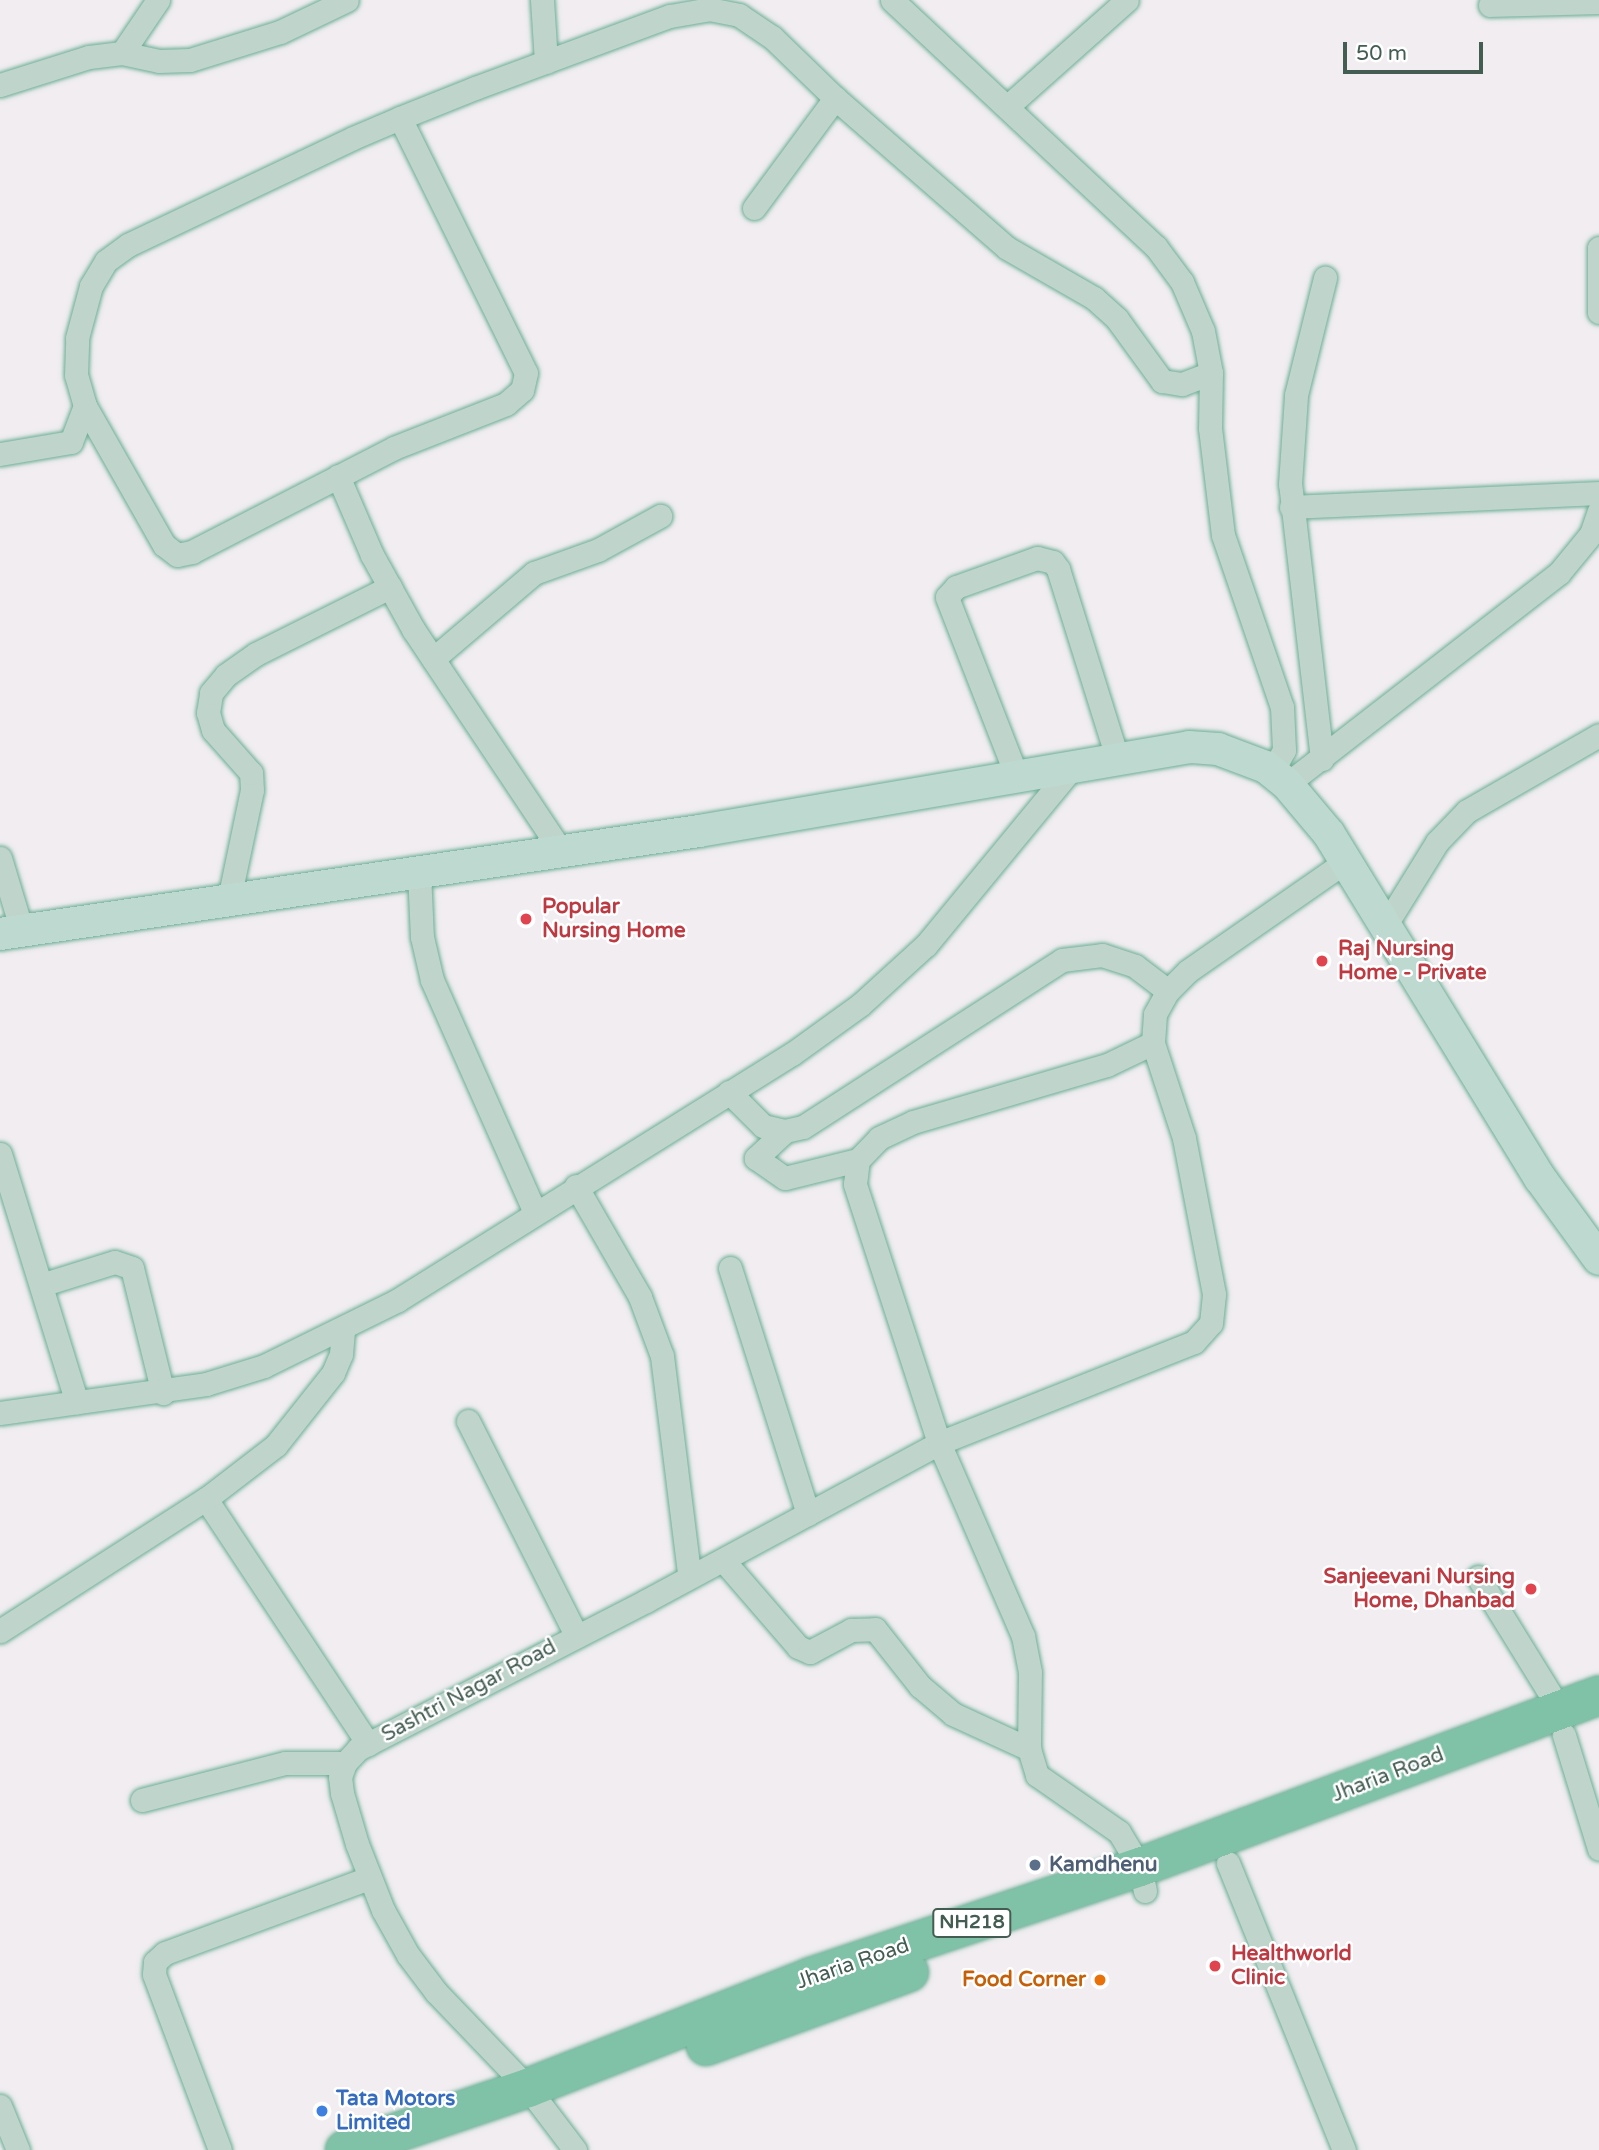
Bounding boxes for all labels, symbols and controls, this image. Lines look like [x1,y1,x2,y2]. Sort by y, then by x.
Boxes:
scale bar [1347,28,1487,72]
text: 50 m [1356,41,1407,66]
place label: Popular Nursing Home [542,894,686,944]
marker: Popular Nursing Home [516,909,536,929]
place label: Raj Nursing Home - Private [1338,936,1487,986]
marker: Raj Nursing Home - Private [1312,951,1332,971]
place label: Sanjeevani Nursing Home, Dhanbad [1323,1564,1515,1614]
marker: Sanjeevani Nursing Home, Dhanbad [1521,1579,1541,1599]
street label: Sashtri Nagar Road [377,1634,561,1748]
street label: Jharia Road [1329,1742,1447,1808]
place label: Kamdhenu [1049,1852,1158,1878]
marker: Kamdhenu [1027,1857,1043,1873]
road number: NH218 [932,1908,1012,1938]
street label: Jharia Road [793,1933,913,1995]
place label: Healthworld Clinic [1231,1941,1352,1991]
marker: Healthworld Clinic [1205,1956,1225,1976]
place label: Food Corner [962,1967,1086,1993]
marker: Food Corner [1092,1972,1108,1988]
place label: Tata Motors Limited [336,2086,455,2136]
marker: Tata Motors Limited [314,2103,330,2119]

